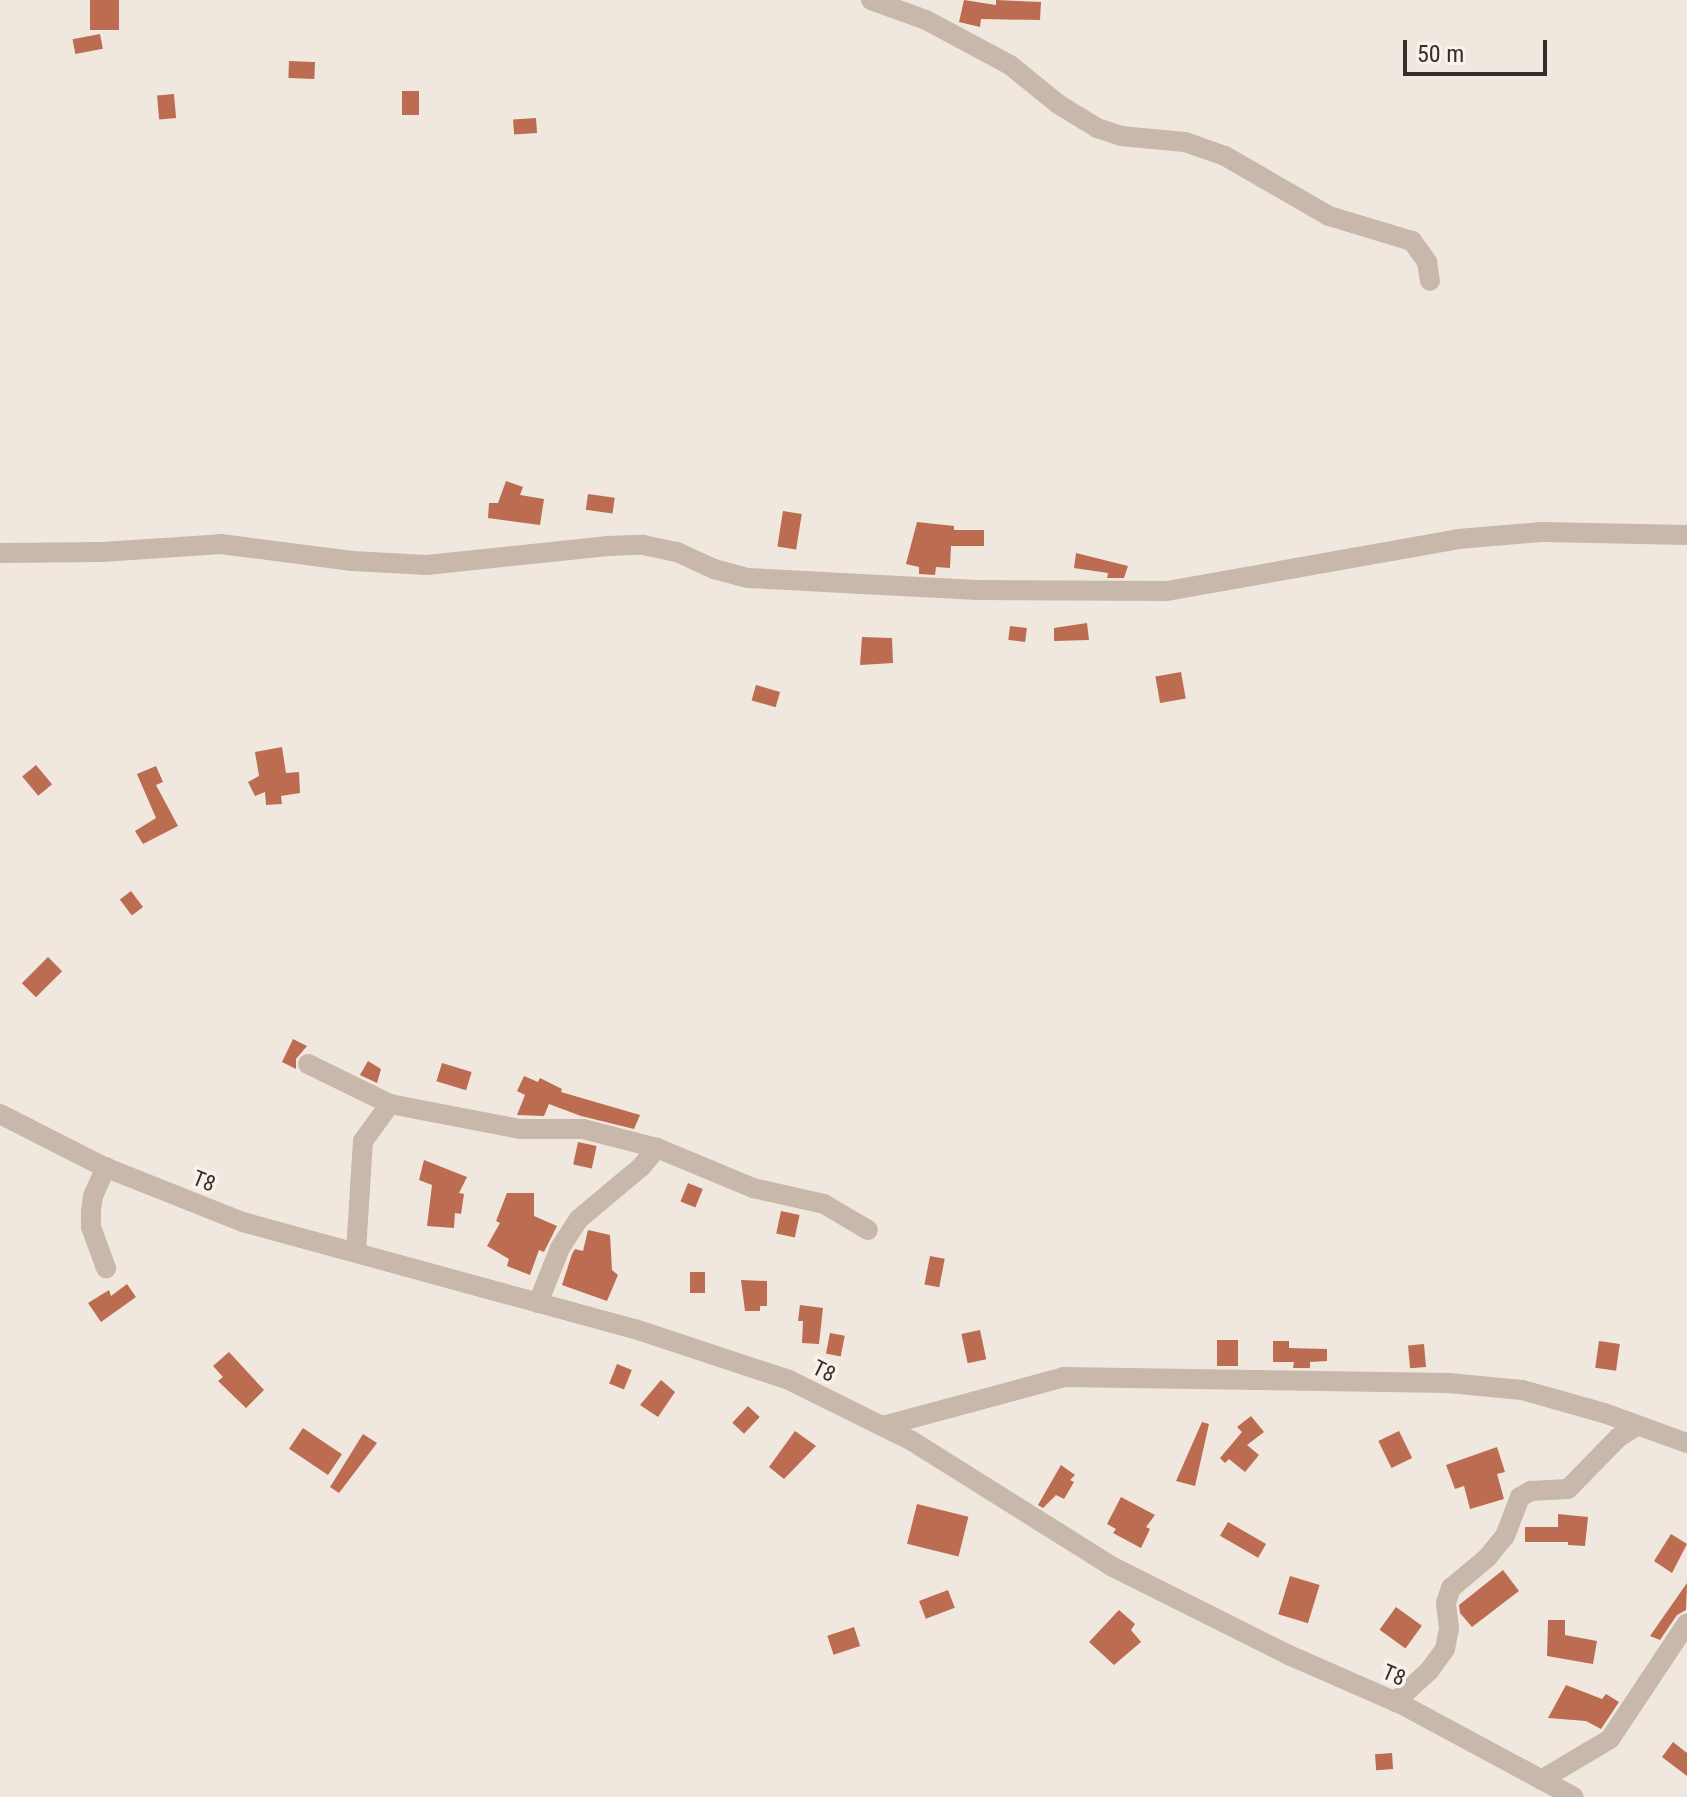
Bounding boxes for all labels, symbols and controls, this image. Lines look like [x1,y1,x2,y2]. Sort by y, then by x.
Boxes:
scale bar [1407,24,1551,74]
text: 50 m [1417,40,1464,68]
street label: T8 [189,1165,219,1197]
street label: T8 [808,1354,840,1388]
street label: T8 [1379,1658,1409,1692]

